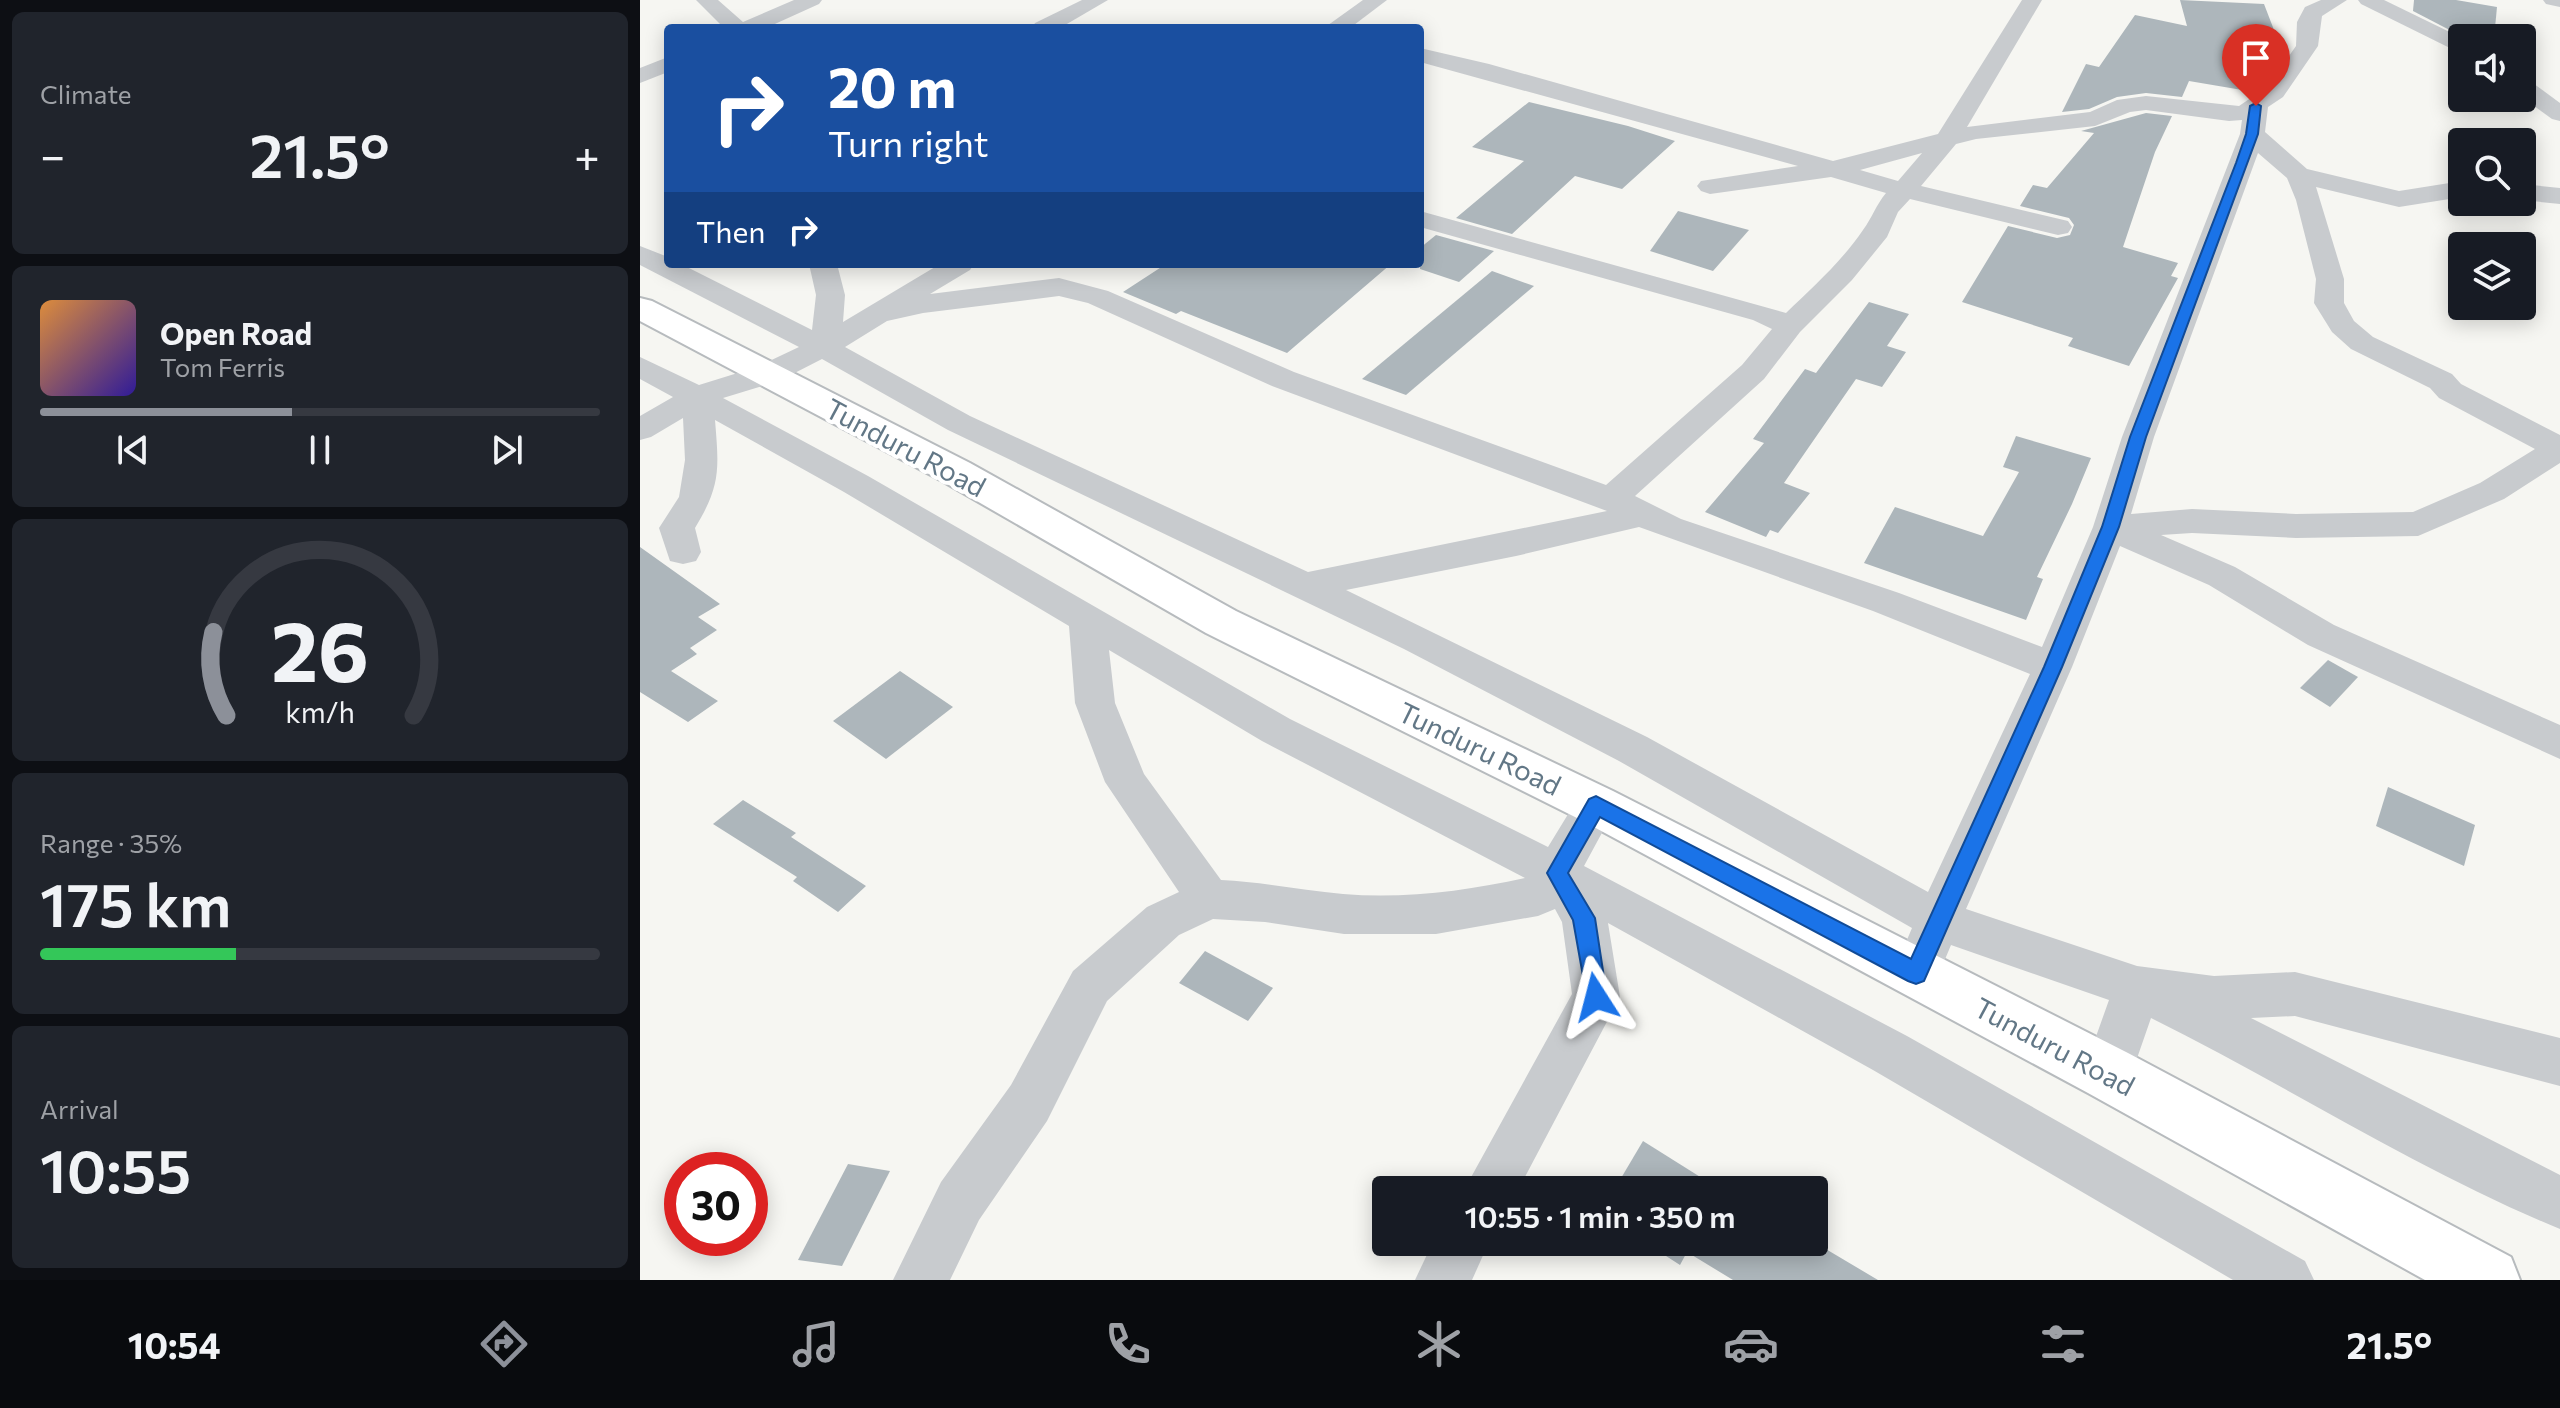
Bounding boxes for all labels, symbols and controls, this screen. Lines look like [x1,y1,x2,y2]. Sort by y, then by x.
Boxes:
pin [2222,24,2290,106]
map controls [2448,24,2536,320]
button: sound [2448,24,2536,112]
icon: arrive [2234,36,2278,80]
text: 20 m [828,51,956,120]
icon: right [696,56,800,160]
text: Climate [40,78,132,109]
text: 21.5° [249,117,390,190]
text: Turn right [828,120,989,164]
text: − [40,127,65,181]
text: + [574,127,600,181]
button: search [2448,128,2536,216]
icon: right [781,208,825,252]
text: Then [696,212,765,249]
button: layers [2448,232,2536,320]
text: Open Road [160,314,312,351]
text: Tom Ferris [160,351,285,382]
street label: Tunduru Road [820,391,992,503]
icon: previous [111,428,155,472]
icon: pause [298,428,342,472]
icon: next [485,428,529,472]
text: 26 [271,597,369,699]
text: km/h [285,694,355,729]
street label: Tunduru Road [1393,694,1567,802]
text: Range · 35% [40,827,182,858]
text: 175 km [40,866,231,939]
position arrow [1554,955,1638,1039]
street label: Tunduru Road [1969,990,2141,1102]
text: Arrival [40,1093,119,1124]
text: 10:55 [40,1132,191,1205]
speed limit sign: 30 [664,1152,768,1256]
text: 10:55 · 1 min · 350 m [1465,1197,1735,1234]
icon: directions [476,1316,532,1372]
icon: music [788,1316,844,1372]
icon: phone [1100,1316,1156,1372]
icon: climate [1411,1316,1467,1372]
icon: car [1723,1316,1779,1372]
icon: filters [2035,1316,2091,1372]
text: 10:54 [128,1322,221,1366]
text: 21.5° [2347,1322,2432,1366]

